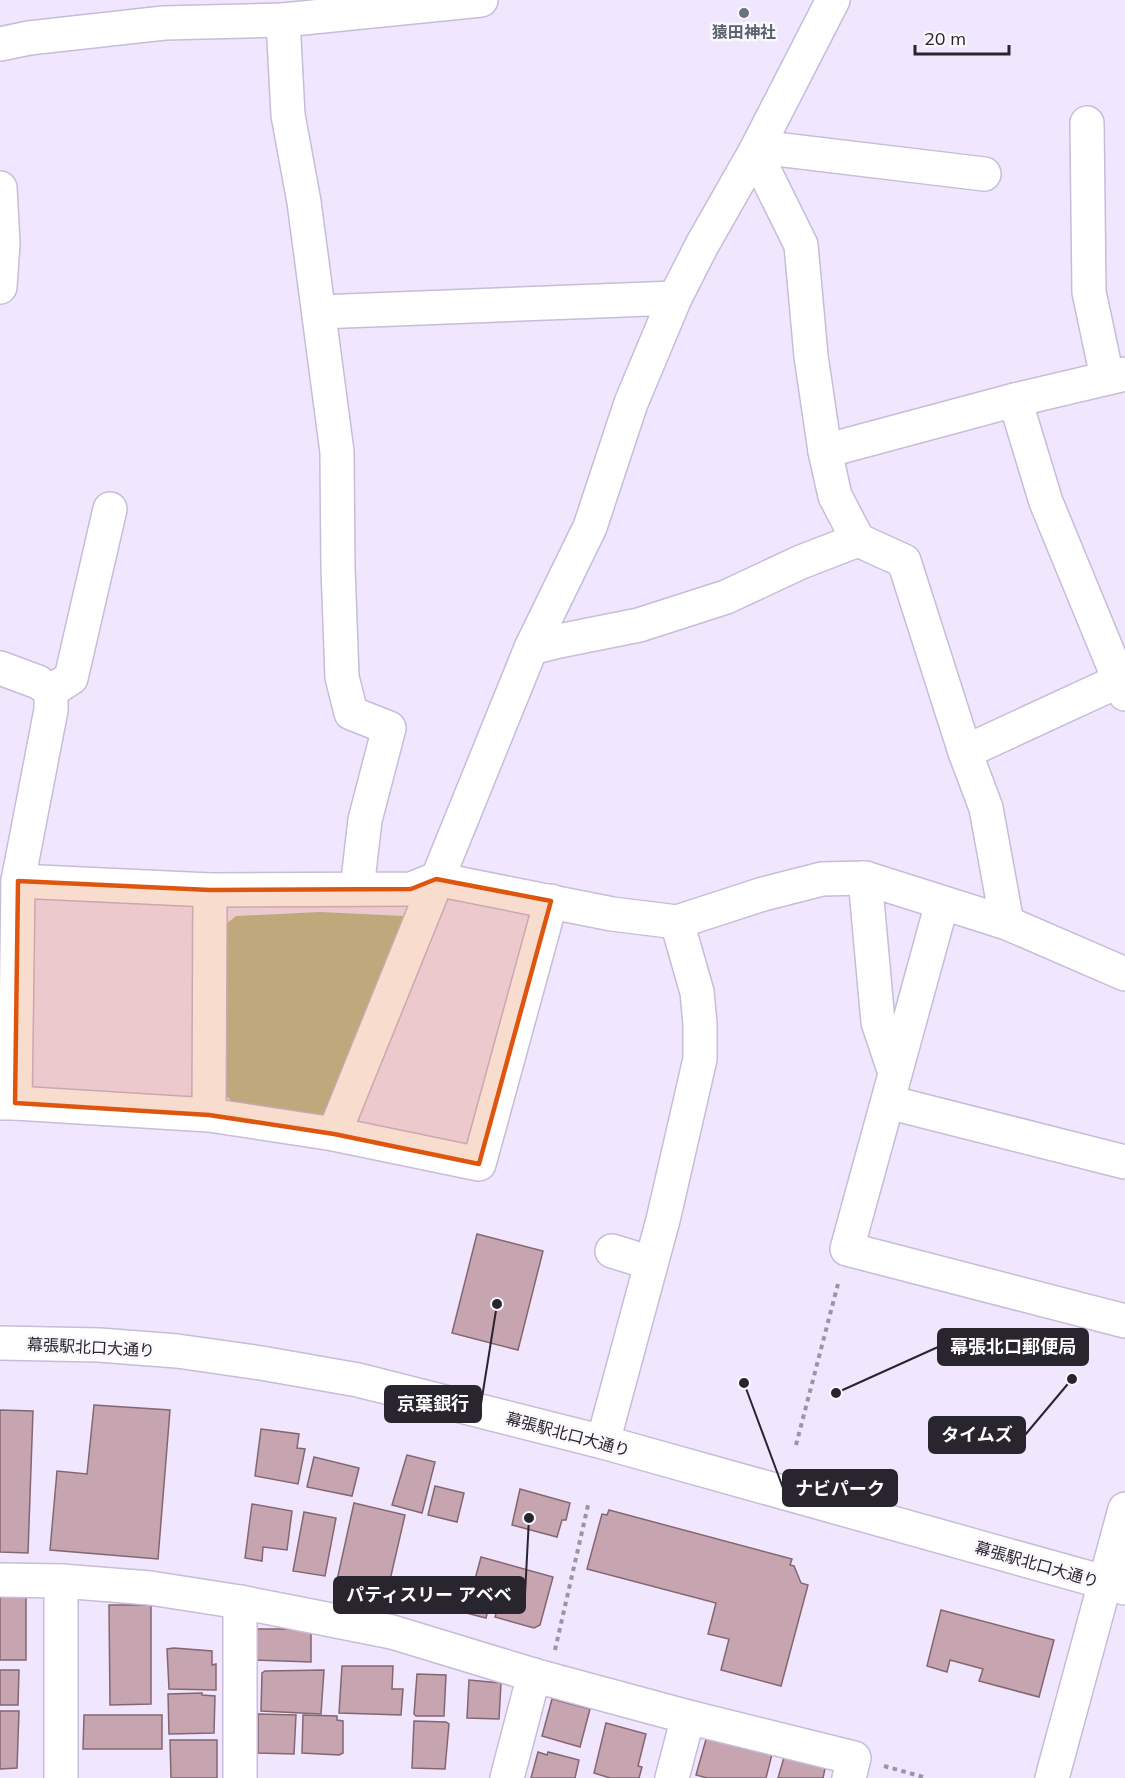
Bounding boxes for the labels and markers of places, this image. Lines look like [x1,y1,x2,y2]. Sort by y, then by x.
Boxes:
marker: 猿田神社 [737,6,751,20]
place label: 猿田神社 [712,22,776,42]
callout: 幕張北口郵便局 [938,1329,1088,1365]
callout: 京葉銀行 [385,1386,481,1422]
callout: タイムズ [929,1417,1025,1453]
callout: ナビパーク [783,1470,897,1506]
callout: パティスリー アベベ [334,1577,525,1613]

